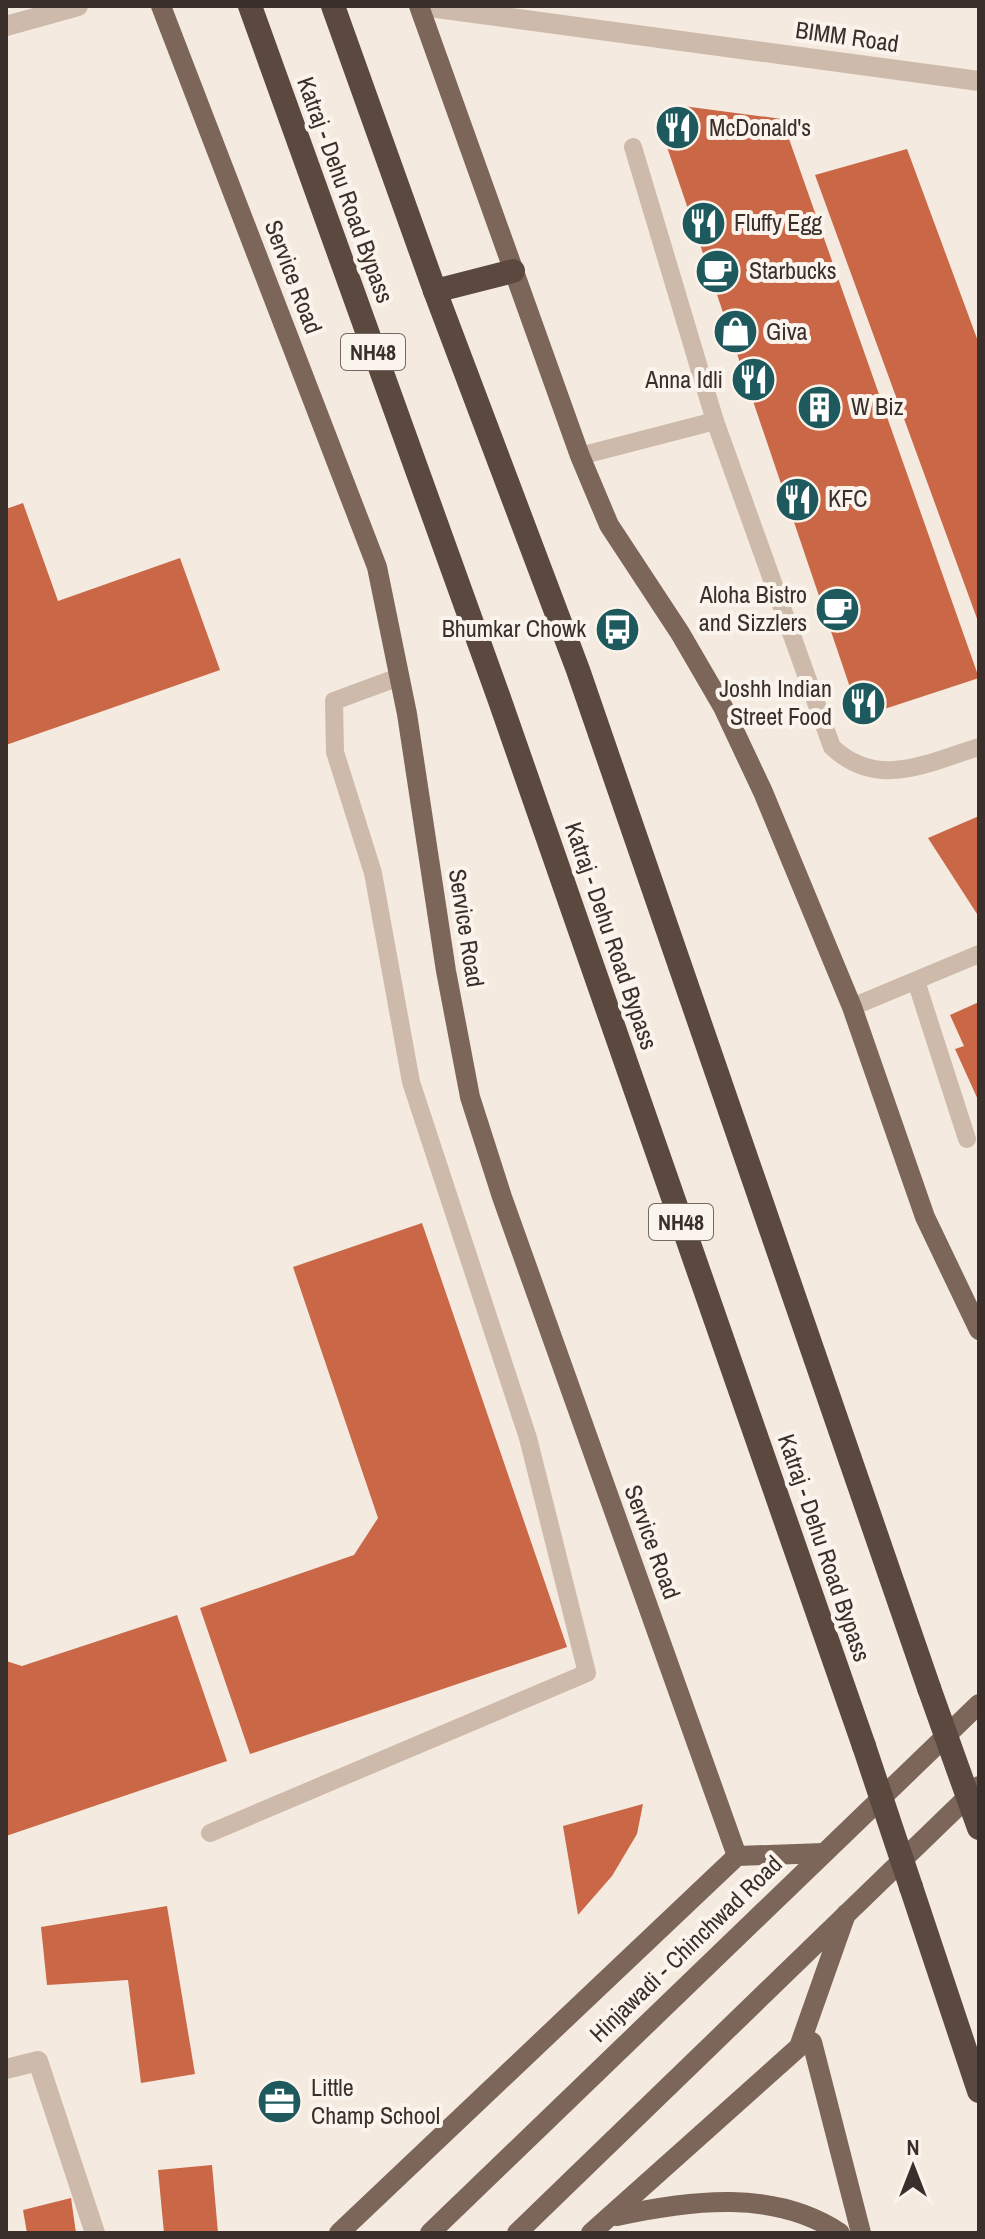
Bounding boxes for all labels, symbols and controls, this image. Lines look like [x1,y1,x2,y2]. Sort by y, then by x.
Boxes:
street label: BIMM Road [793,13,901,59]
street label: Katraj - Dehu Road Bypass [290,72,402,307]
restaurant icon: McDonald's [654,104,702,152]
place label: McDonald's [709,111,811,143]
restaurant icon: Fluffy Egg [679,199,727,247]
place label: Fluffy Egg [734,206,822,238]
street label: Service Road [258,215,330,338]
cafe icon: Starbucks [694,247,742,295]
place label: Starbucks [749,254,837,286]
shop icon: Giva [711,308,759,356]
place label: Giva [766,315,808,347]
road number: NH48 [341,334,405,370]
restaurant icon: Anna Idli [730,356,778,404]
place label: Anna Idli [644,363,723,395]
building icon: W Biz [796,383,844,431]
place label: W Biz [851,390,904,422]
restaurant icon: KFC [773,475,821,523]
place label: KFC [828,482,867,514]
place label: Aloha Bistro and Sizzlers [699,578,807,638]
cafe icon: Aloha Bistro and Sizzlers [814,585,862,633]
bus stop icon: Bhumkar Chowk [593,605,641,653]
place label: Bhumkar Chowk [442,612,586,644]
place label: Joshh Indian Street Food [719,672,832,732]
restaurant icon: Joshh Indian Street Food [839,679,887,727]
street label: Katraj - Dehu Road Bypass [558,818,666,1054]
street label: Service Road [442,866,492,989]
road number: NH48 [649,1204,713,1240]
street label: Katraj - Dehu Road Bypass [771,1430,879,1666]
street label: Service Road [618,1480,688,1603]
street label: Hinjawadi - Chinchwad Road [582,1848,788,2049]
place label: Little Champ School [311,2071,440,2131]
office icon: Little Champ School [256,2078,304,2126]
north arrow [873,2127,953,2207]
text: N [906,2132,920,2162]

